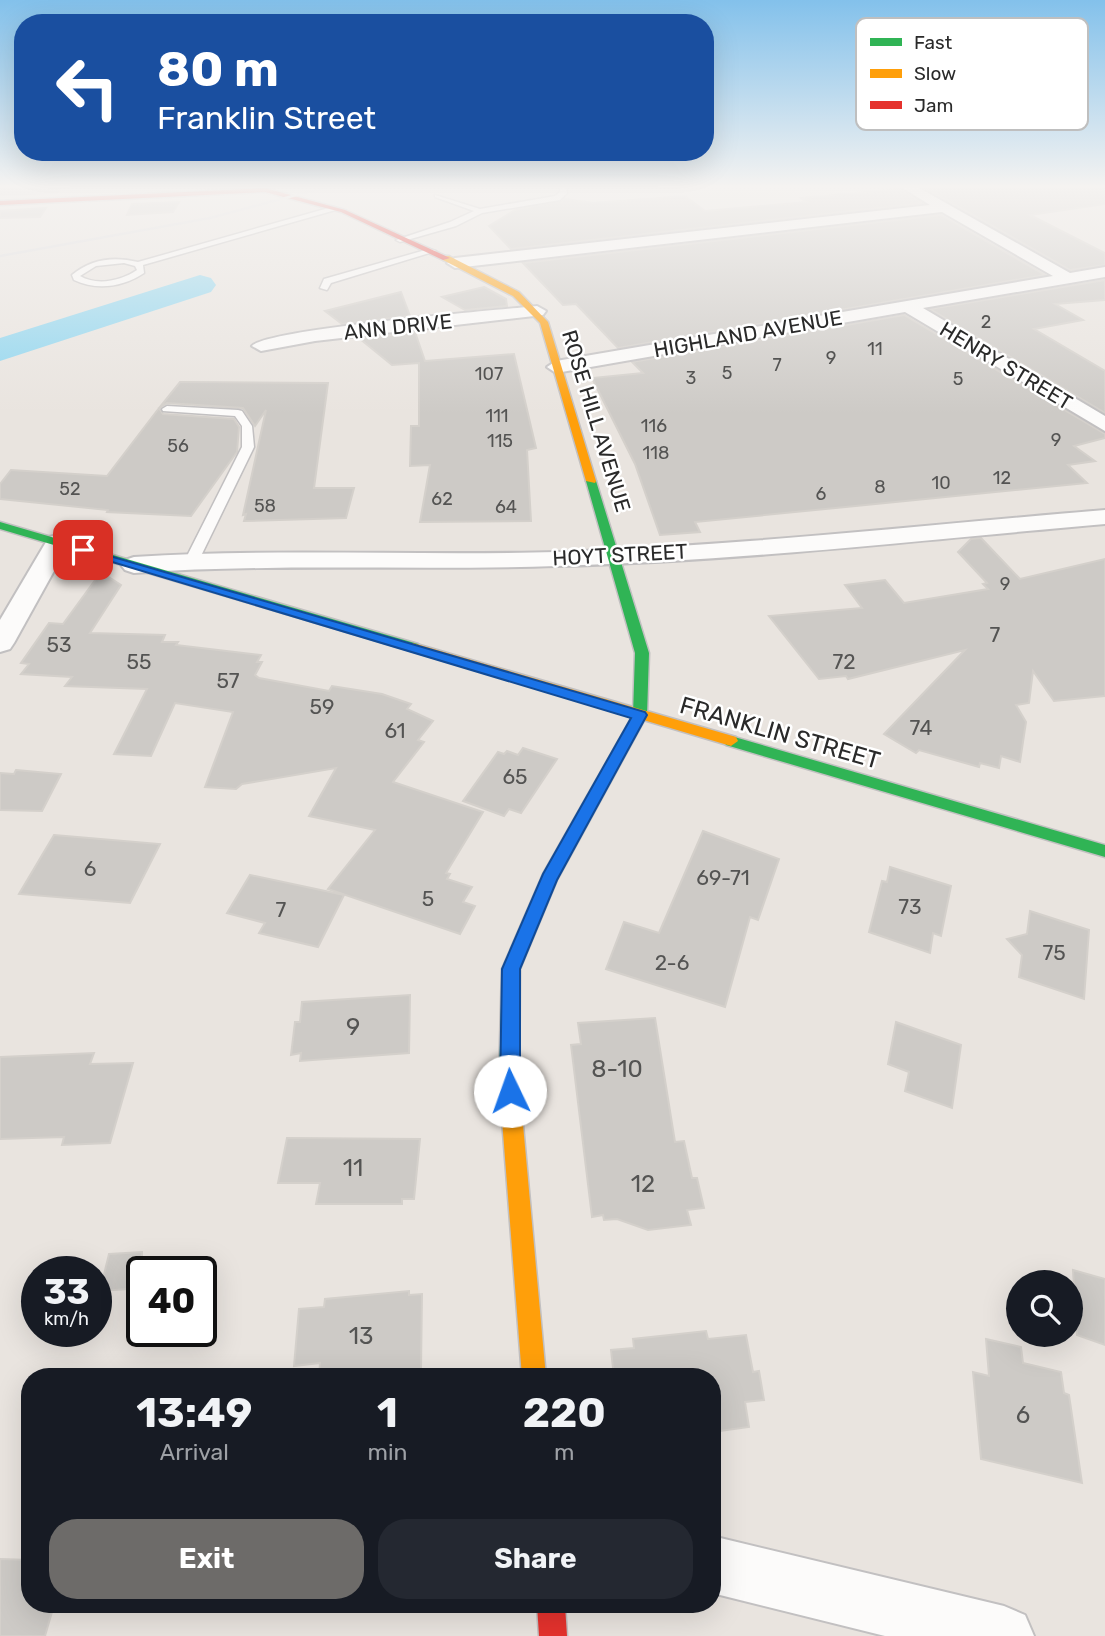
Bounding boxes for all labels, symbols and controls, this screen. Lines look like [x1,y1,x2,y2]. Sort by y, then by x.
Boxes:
legend [856,18,1088,130]
text: Fast [914,31,953,54]
text: 80 m [157,40,279,98]
icon: left [42,42,133,133]
text: Slow [914,62,956,85]
text: Jam [914,94,953,117]
text: Franklin Street [157,99,376,137]
street label: HIGHLAND AVENUE [652,305,844,362]
street label: ANN DRIVE [343,308,453,345]
house number: 2 [981,311,991,333]
street label: HENRY STREET [935,316,1077,415]
street label: ROSE HILL AVENUE [557,327,636,515]
house number: 11 [867,338,883,360]
house number: 9 [826,347,836,369]
house number: 7 [772,354,782,376]
house number: 5 [722,362,732,384]
house number: 107 [475,363,503,385]
house number: 3 [686,367,696,389]
house number: 5 [953,368,963,390]
house number: 111 [485,405,509,427]
house number: 116 [641,415,667,437]
house number: 9 [1051,429,1061,451]
house number: 115 [487,430,513,452]
house number: 56 [167,435,189,457]
house number: 118 [643,442,669,464]
house number: 12 [993,467,1011,489]
house number: 10 [931,472,951,494]
house number: 8 [874,476,886,498]
house number: 52 [59,478,81,500]
house number: 6 [816,483,827,505]
house number: 62 [431,488,453,510]
house number: 58 [254,495,276,517]
house number: 64 [495,496,517,518]
pin [53,520,113,580]
icon: arrive [64,531,102,569]
street label: HOYT STREET [552,538,688,571]
house number: 9 [1000,573,1010,595]
house number: 7 [990,622,1001,647]
house number: 53 [46,632,72,657]
house number: 55 [127,649,151,674]
house number: 72 [832,649,856,674]
house number: 57 [216,668,240,693]
street label: FRANKLIN STREET [677,691,883,775]
house number: 59 [310,694,334,719]
house number: 74 [909,715,933,740]
house number: 61 [384,718,406,743]
house number: 65 [502,764,528,789]
house number: 6 [84,856,96,881]
house number: 69-71 [696,865,750,890]
house number: 5 [422,886,434,911]
house number: 73 [898,894,922,919]
house number: 7 [276,897,287,922]
house number: 75 [1042,940,1066,965]
house number: 2-6 [655,950,689,975]
house number: 9 [346,1013,360,1041]
position arrow [473,1054,547,1128]
house number: 8-10 [591,1055,643,1083]
house number: 11 [343,1154,363,1182]
house number: 12 [631,1170,655,1198]
speed limit sign: 40 [126,1256,217,1347]
map controls [1006,1270,1083,1347]
button: search [1006,1270,1083,1347]
text: 33 [43,1271,90,1313]
text: km/h [44,1308,89,1330]
house number: 13 [349,1322,373,1350]
text: 13:49 [136,1388,252,1438]
text: 1 [377,1388,398,1438]
text: 220 [523,1388,606,1438]
house number: 6 [1016,1401,1030,1429]
text: Arrival [160,1438,229,1466]
text: min [368,1438,408,1466]
text: m [554,1438,574,1466]
button: Exit [49,1519,364,1599]
button: Share [378,1519,693,1599]

